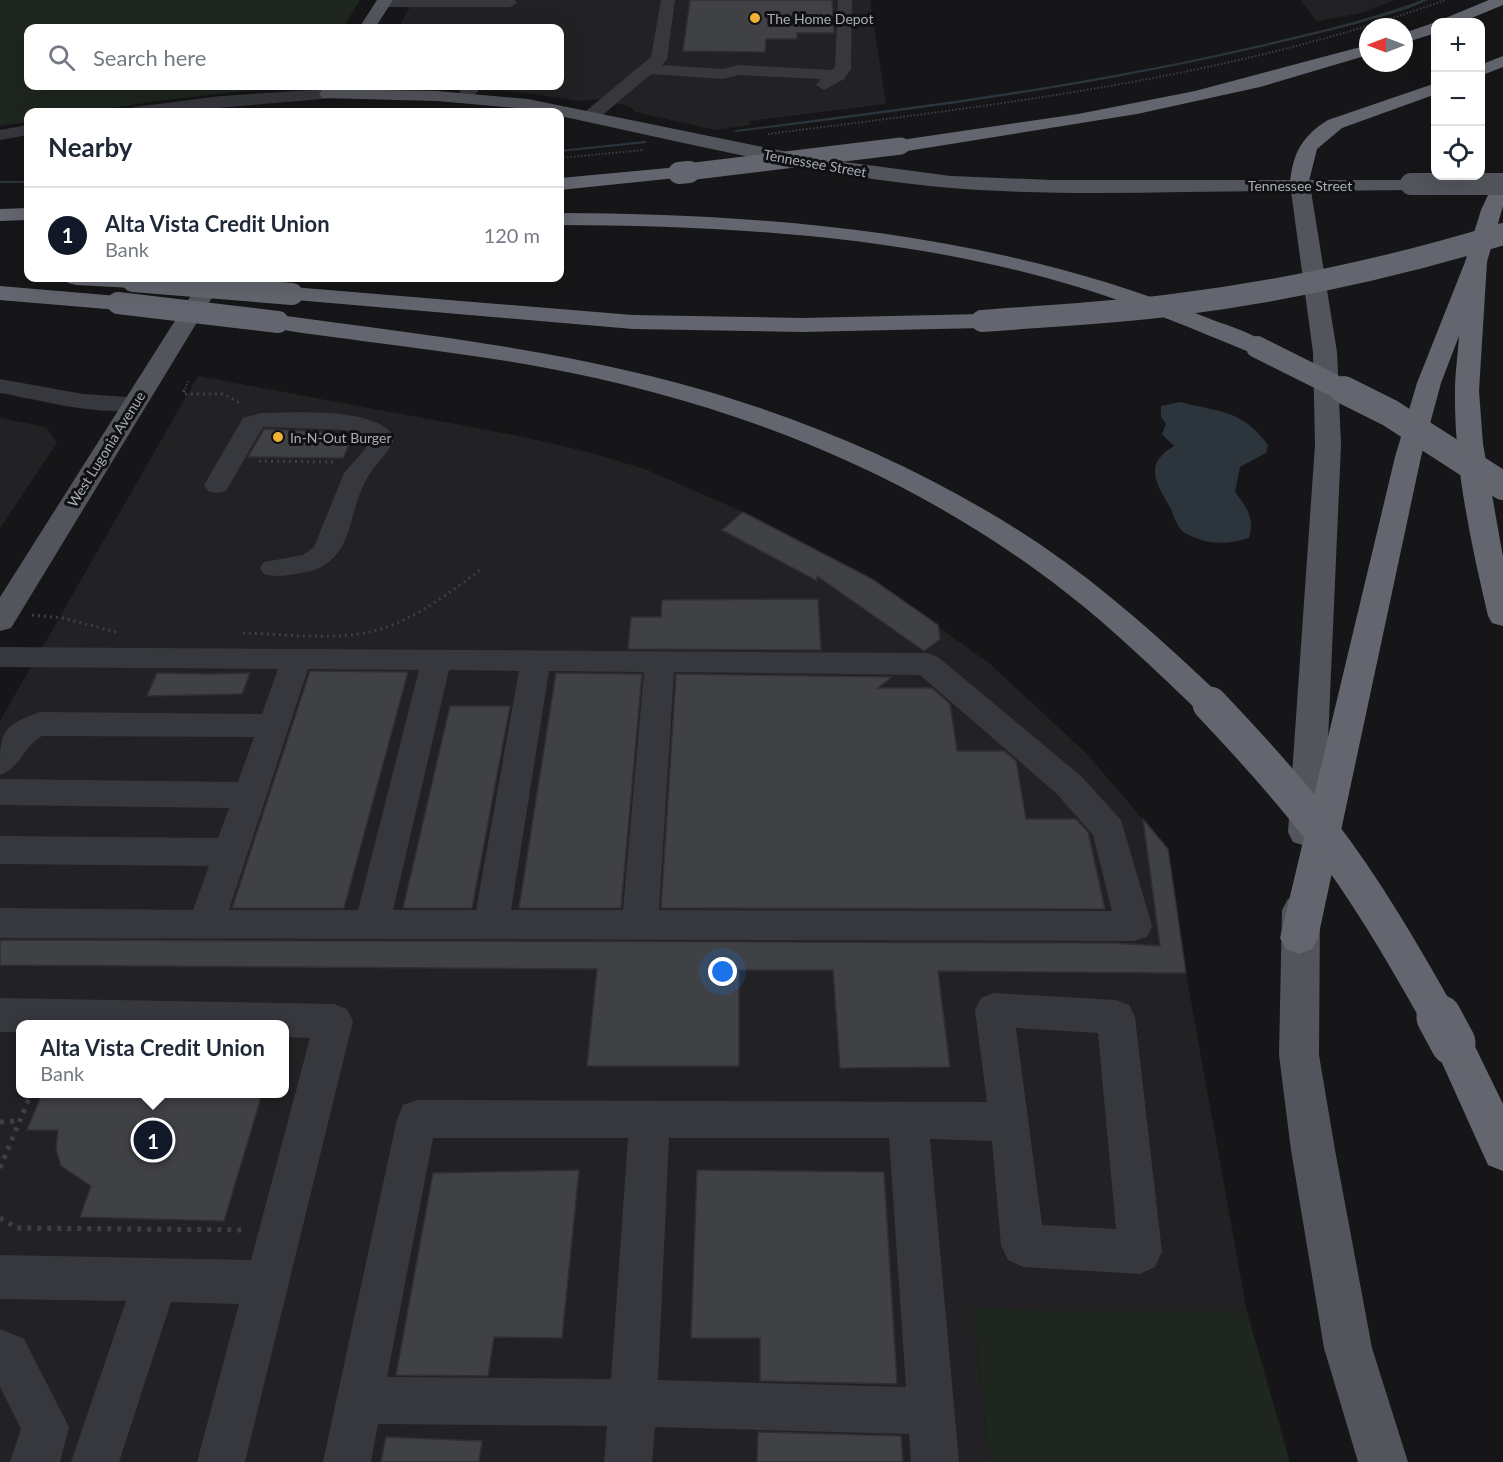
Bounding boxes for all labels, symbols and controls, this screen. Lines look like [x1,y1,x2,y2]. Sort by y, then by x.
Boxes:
place label: The Home Depot [767,10,873,27]
marker: The Home Depot [748,11,762,25]
north arrow [1359,18,1413,72]
map controls [1431,18,1485,180]
button: + [1431,18,1485,72]
search box [24,24,564,90]
icon: search [45,41,78,74]
text: Search here [93,44,206,71]
button: − [1431,72,1485,126]
button: locate [1431,126,1485,180]
text: Nearby [48,131,133,163]
street label: Tennessee Street [762,146,868,180]
street label: Tennessee Street [1248,177,1352,194]
text: Alta Vista Credit Union [105,210,330,237]
text: 1 [62,223,73,247]
text: 120 m [484,223,540,247]
text: Bank [105,237,149,261]
street label: West Lugonia Avenue [64,388,148,510]
place label: In-N-Out Burger [290,429,392,446]
marker: In-N-Out Burger [271,430,285,444]
your location [708,957,737,986]
popup [16,1020,289,1098]
text: Alta Vista Credit Union [40,1034,265,1061]
text: Bank [40,1061,84,1085]
pin: 1 [134,1118,172,1162]

